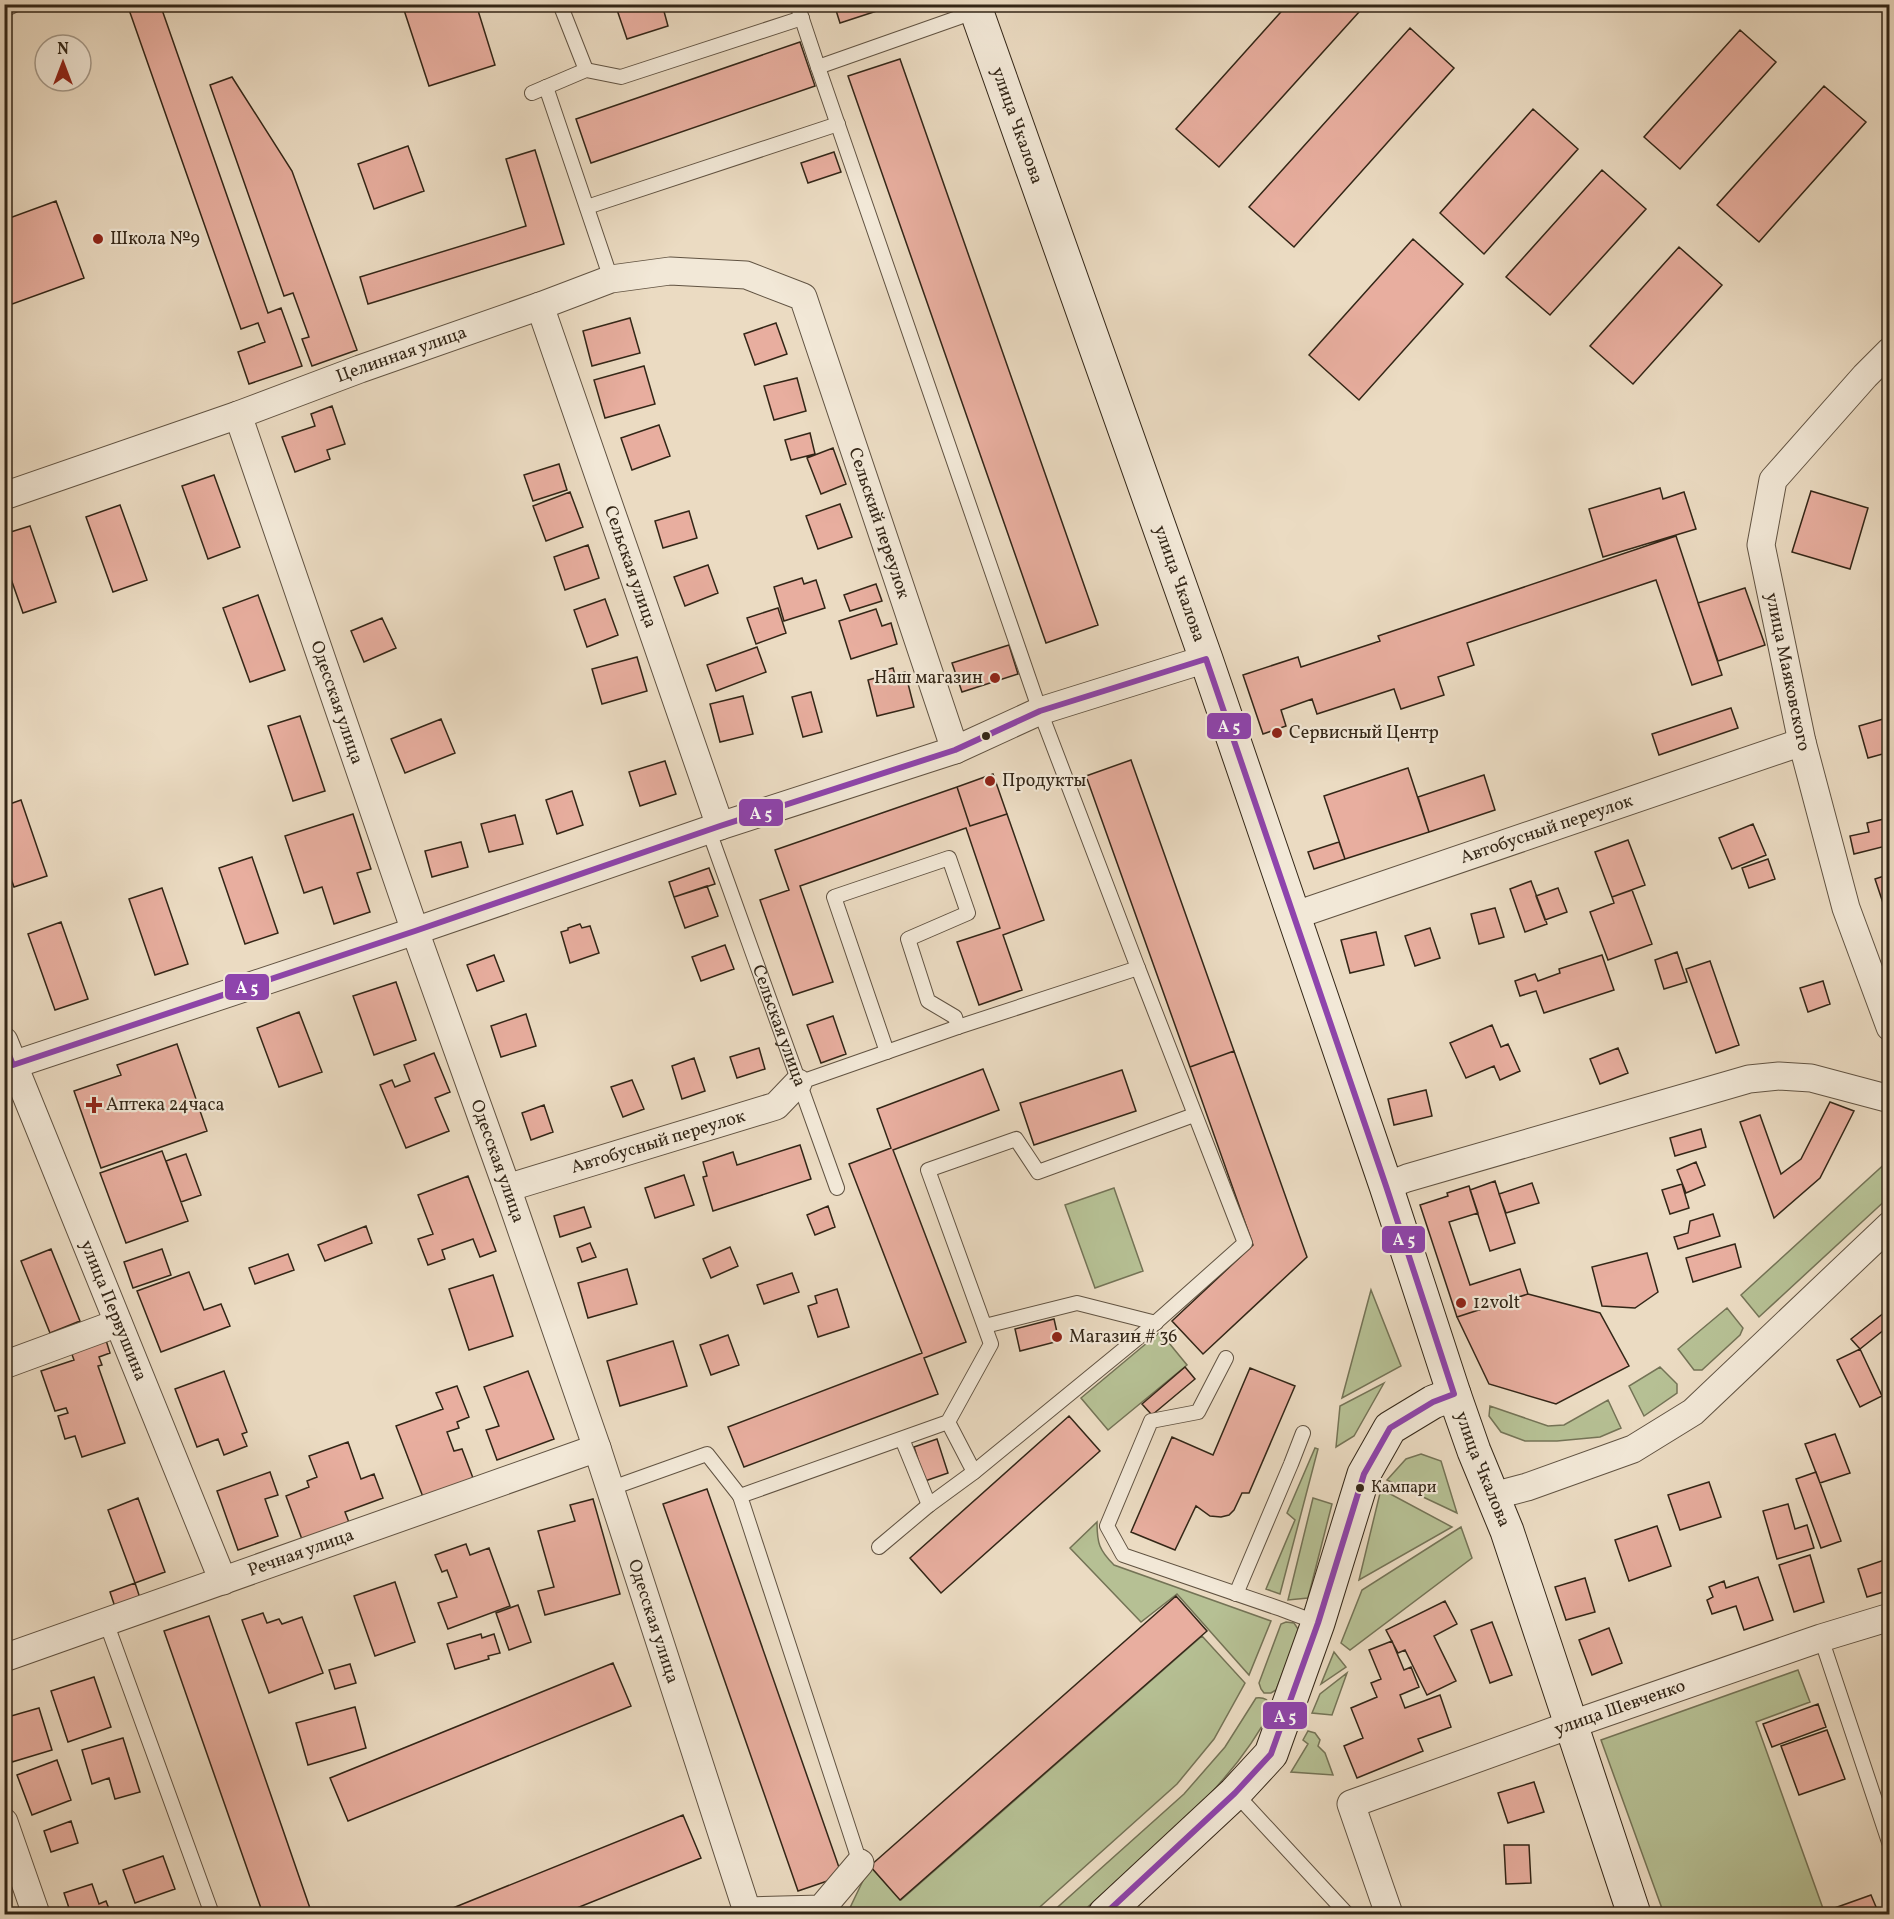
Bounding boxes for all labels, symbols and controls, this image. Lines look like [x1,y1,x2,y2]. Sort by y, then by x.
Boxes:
north arrow [33,33,93,93]
text: N [57,39,69,61]
street label: улица Чкалова [985,64,1049,188]
place label: Школа №9 [110,227,200,252]
marker: Школа №9 [91,232,105,246]
street label: Целинная улица [333,320,470,389]
street label: Сельский переулок [842,444,916,602]
street label: Сельская улица [598,502,663,631]
street label: улица Чкалова [1147,522,1212,646]
street label: улица Маяковского [1759,591,1816,754]
street label: Одесская улица [304,637,369,768]
place label: Наш магазин [874,666,983,691]
marker: Наш магазин [988,671,1002,685]
line badge: A 5 [1206,712,1252,740]
text: A 5 [1218,717,1240,739]
place label: Сервисный Центр [1289,721,1439,746]
marker: Сервисный Центр [1270,726,1284,740]
unlabelled marker [980,730,992,742]
place label: Продукты [1002,769,1087,794]
marker: Продукты [983,774,997,788]
street label: Автобусный переулок [1457,788,1637,870]
line badge: A 5 [738,798,784,827]
text: A 5 [750,804,772,826]
street label: Сельская улица [745,961,812,1090]
line badge: A 5 [224,973,270,1001]
text: A 5 [236,978,258,1000]
place label: Аптека 24часа [106,1093,224,1118]
street label: Одесская улица [464,1096,531,1226]
marker: Аптека 24часа [87,1098,101,1112]
street label: Автобусный переулок [568,1103,749,1180]
line badge: A 5 [1381,1225,1426,1254]
text: A 5 [1393,1230,1415,1252]
street label: улица Первушина [74,1236,153,1385]
place label: 12volt [1473,1291,1520,1316]
marker: 12volt [1454,1296,1468,1310]
place label: Магазин # 36 [1069,1325,1177,1350]
marker: Магазин # 36 [1050,1330,1064,1344]
street label: улица Чкалова [1449,1408,1517,1531]
place label: Кампари [1371,1477,1437,1499]
marker: Кампари [1354,1482,1366,1494]
street label: Речная улица [245,1523,357,1583]
street label: Одесская улица [621,1556,685,1687]
street label: улица Шевченко [1551,1673,1689,1742]
line badge: A 5 [1262,1701,1308,1730]
text: A 5 [1274,1707,1296,1729]

